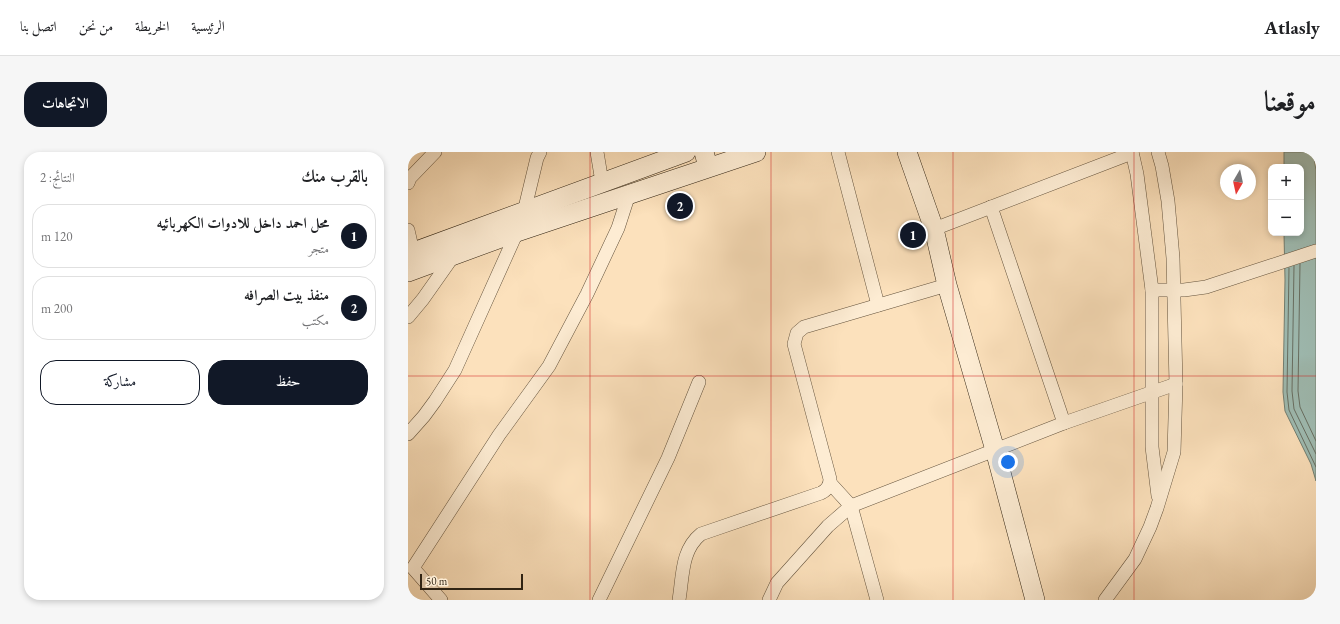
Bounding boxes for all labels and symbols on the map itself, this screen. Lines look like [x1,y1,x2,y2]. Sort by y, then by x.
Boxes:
north arrow [1220,164,1256,200]
pin: 2 [667,191,693,221]
pin: 1 [900,220,926,250]
your location [998,452,1018,472]
scale bar [420,572,523,591]

